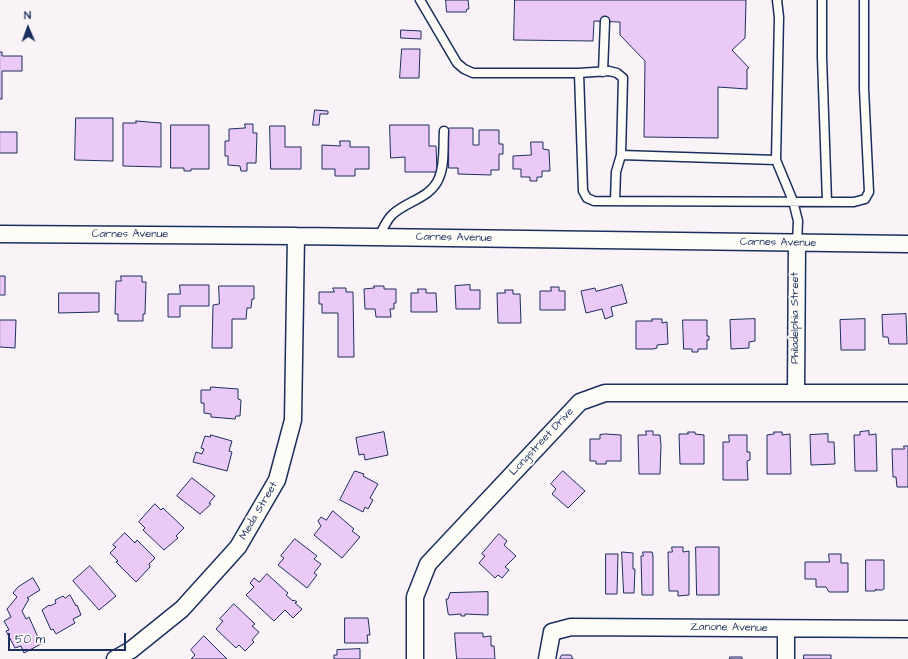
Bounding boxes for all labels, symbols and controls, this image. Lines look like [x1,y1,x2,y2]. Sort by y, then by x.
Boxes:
north arrow [8,8,48,48]
text: N [24,8,31,23]
street label: Carnes Avenue [92,228,168,242]
street label: Carnes Avenue [416,231,492,245]
street label: Carnes Avenue [740,236,816,250]
street label: Philadelphia Street [789,272,803,364]
street label: Longstreet Drive [507,405,577,479]
street label: Meda Street [237,480,281,542]
street label: Zanone Avenue [690,621,768,635]
scale bar [10,625,128,651]
text: 50 m [15,631,45,648]

